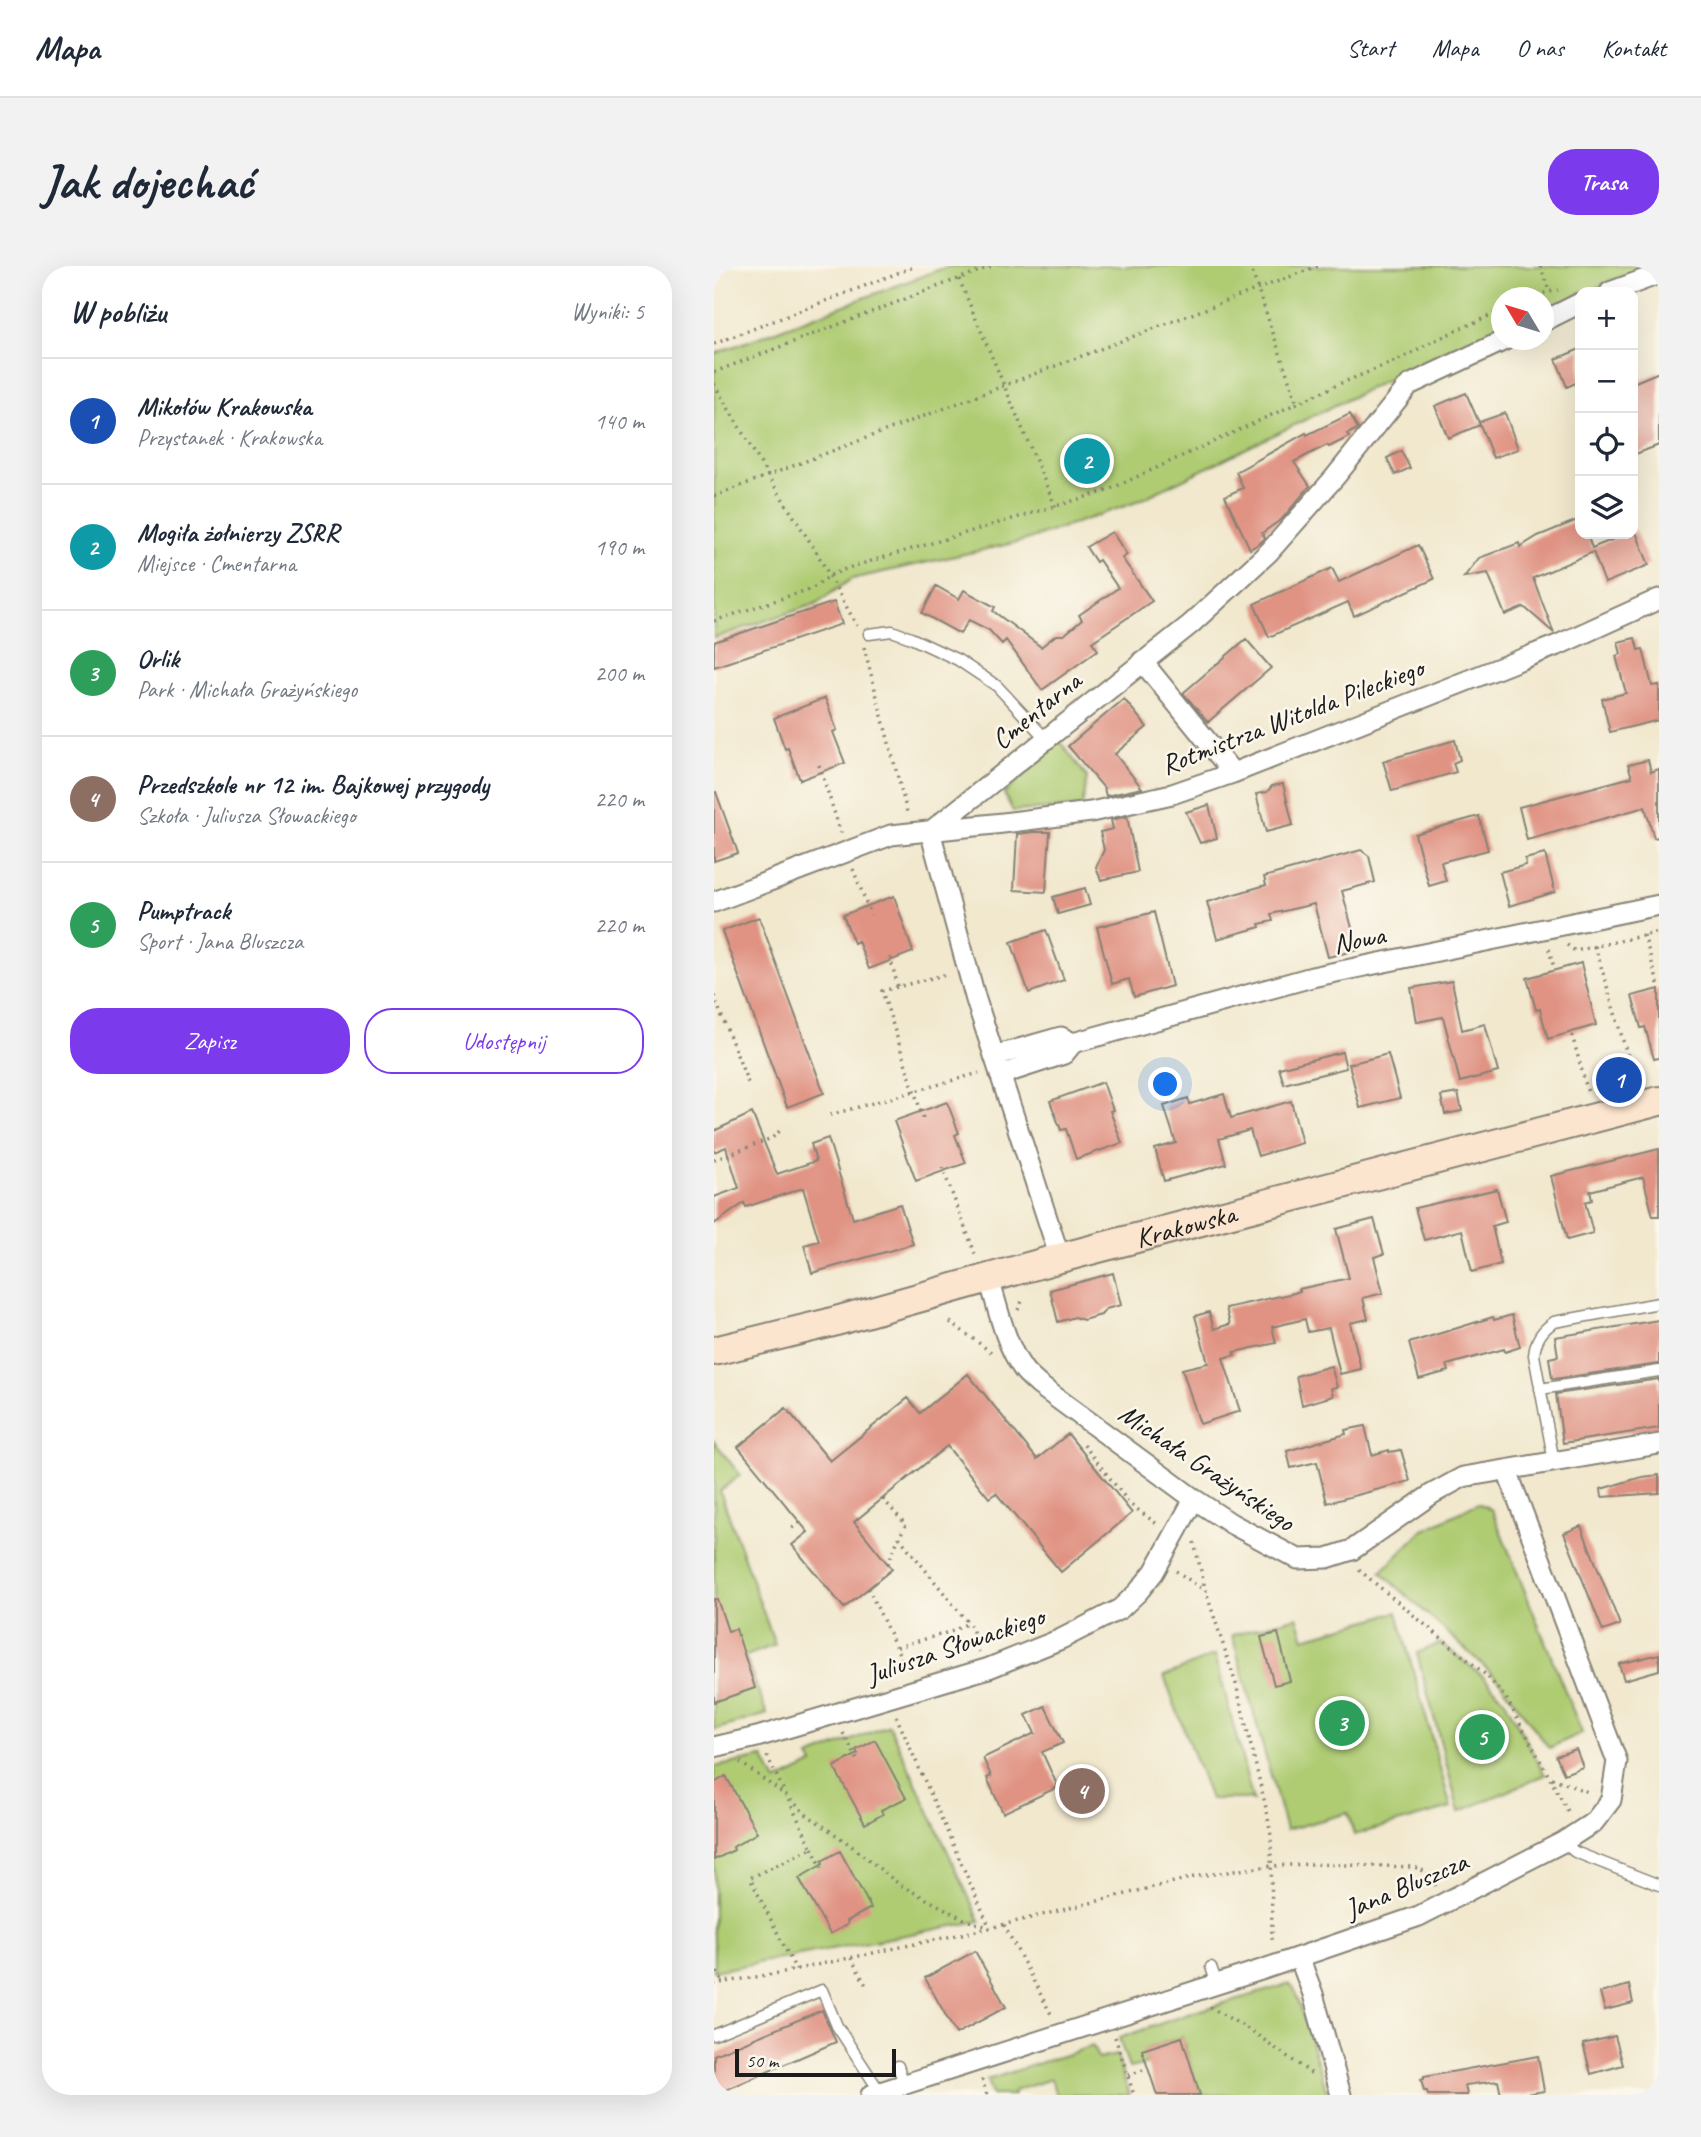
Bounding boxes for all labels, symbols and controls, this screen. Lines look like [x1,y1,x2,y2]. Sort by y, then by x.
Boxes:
text: Mapa [35,27,100,69]
text: Start [1347,33,1394,63]
text: Mapa [1432,33,1479,63]
text: O nas [1517,33,1564,63]
text: Kontakt [1602,33,1666,63]
button: Trasa [1548,149,1659,215]
text: Jak dojechać [42,151,253,213]
north arrow [1491,287,1554,350]
map controls [1575,287,1638,539]
button: + [1575,287,1638,350]
text: W pobliżu [70,293,166,331]
text: Wyniki: 5 [571,297,644,326]
button: − [1575,350,1638,413]
text: Mikołów Krakowska [137,390,312,423]
text: 1 [88,407,98,436]
text: 140 m [595,407,644,436]
button: locate [1575,413,1638,476]
text: Przystanek · Krakowska [137,423,322,452]
pin: 2 [1064,435,1110,487]
button: layers [1575,476,1638,539]
text: Mogiła żołnierzy ZSRR [137,516,339,549]
text: 2 [88,533,98,562]
text: 190 m [595,533,644,562]
text: Miejsce · Cmentarna [137,549,296,578]
text: Orlik [137,642,179,675]
street label: Rotmistrza Witolda Pileckiego [1156,649,1431,782]
text: 3 [88,659,98,688]
text: 200 m [595,659,644,688]
street label: Cmentarna [984,662,1090,757]
text: Park · Michała Grażyńskiego [137,675,357,704]
text: Przedszkole nr 12 im. Bajkowej przygody [137,768,489,801]
text: 4 [88,785,98,814]
text: 220 m [595,785,644,814]
text: Szkoła · Juliusza Słowackiego [137,801,356,830]
text: Pumptrack [137,894,230,927]
text: 5 [88,911,98,940]
text: 220 m [595,911,644,940]
street label: Nowa [1330,917,1390,961]
text: Sport · Jana Bluszcza [137,927,303,956]
button: Zapisz [70,1008,350,1074]
button: Udostępnij [364,1008,644,1074]
pin: 1 [1596,1054,1642,1106]
your location [1148,1067,1182,1101]
street label: Krakowska [1132,1195,1242,1255]
street label: Michała Grażyńskiego [1112,1395,1303,1540]
street label: Juliusza Słowackiego [860,1597,1051,1692]
pin: 3 [1319,1697,1365,1749]
pin: 5 [1459,1711,1505,1763]
pin: 4 [1059,1765,1105,1817]
street label: Jana Bluszcza [1338,1843,1474,1927]
scale bar [735,2046,896,2078]
text: 50 m [746,2049,778,2073]

